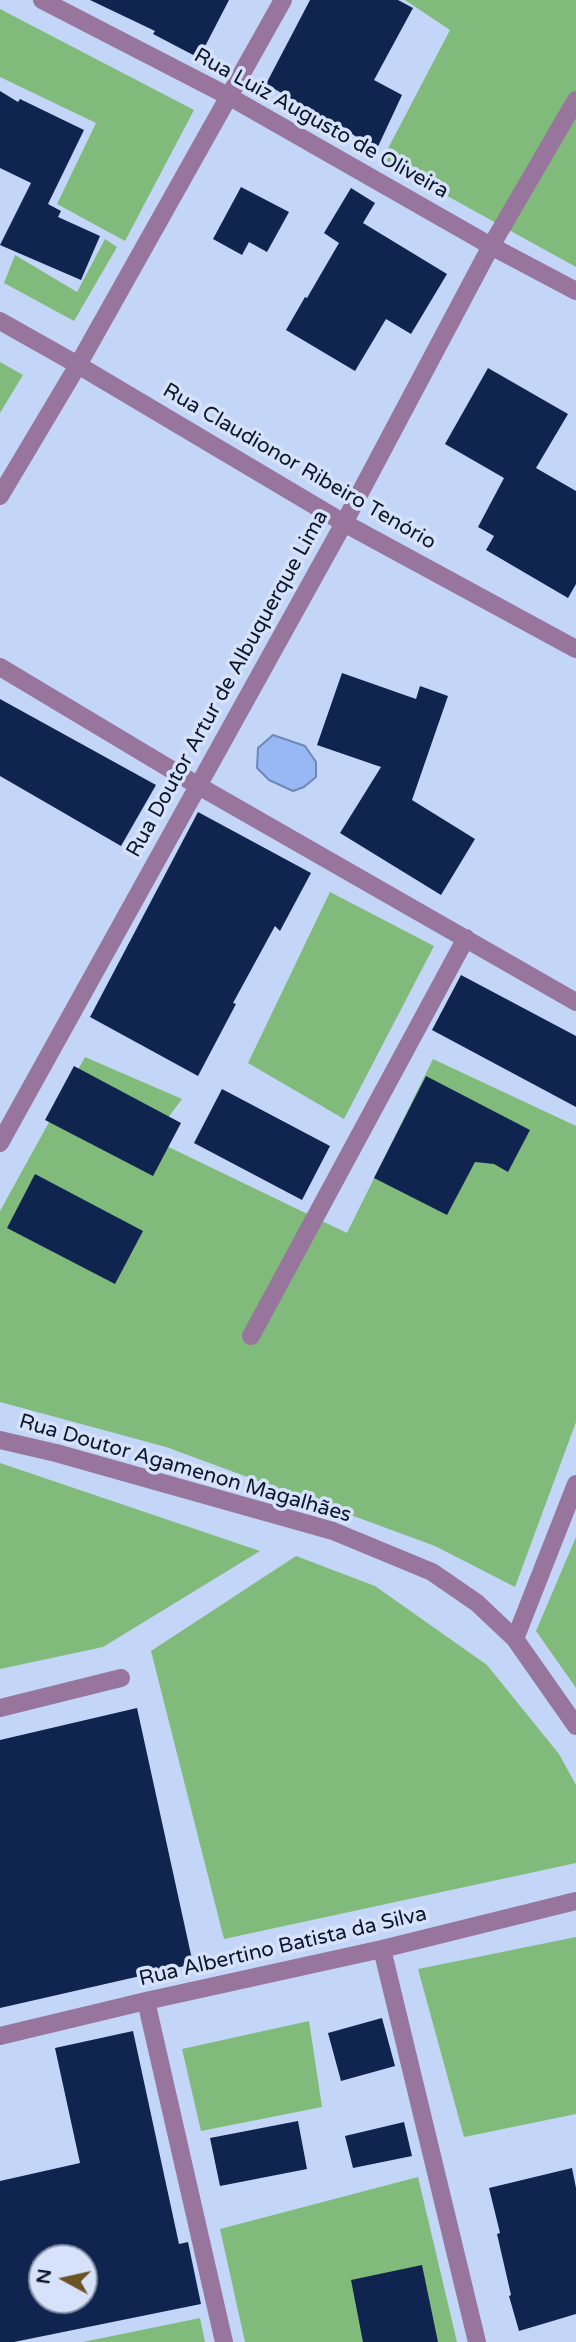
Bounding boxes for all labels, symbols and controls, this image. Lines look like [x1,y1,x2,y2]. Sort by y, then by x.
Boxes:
street label: Rua Luiz Augusto de Oliveira [189,43,453,205]
street label: Rua Claudionor Ribeiro Tenório [158,378,440,556]
street label: Rua Doutor Artur de Albuquerque Lima [122,506,334,862]
street label: Rua Doutor Agamenon Magalhães [16,1409,354,1529]
street label: Rua Albertino Batista da Silva [137,1902,429,1992]
north arrow [28,2244,98,2314]
text: N [32,2267,56,2285]

